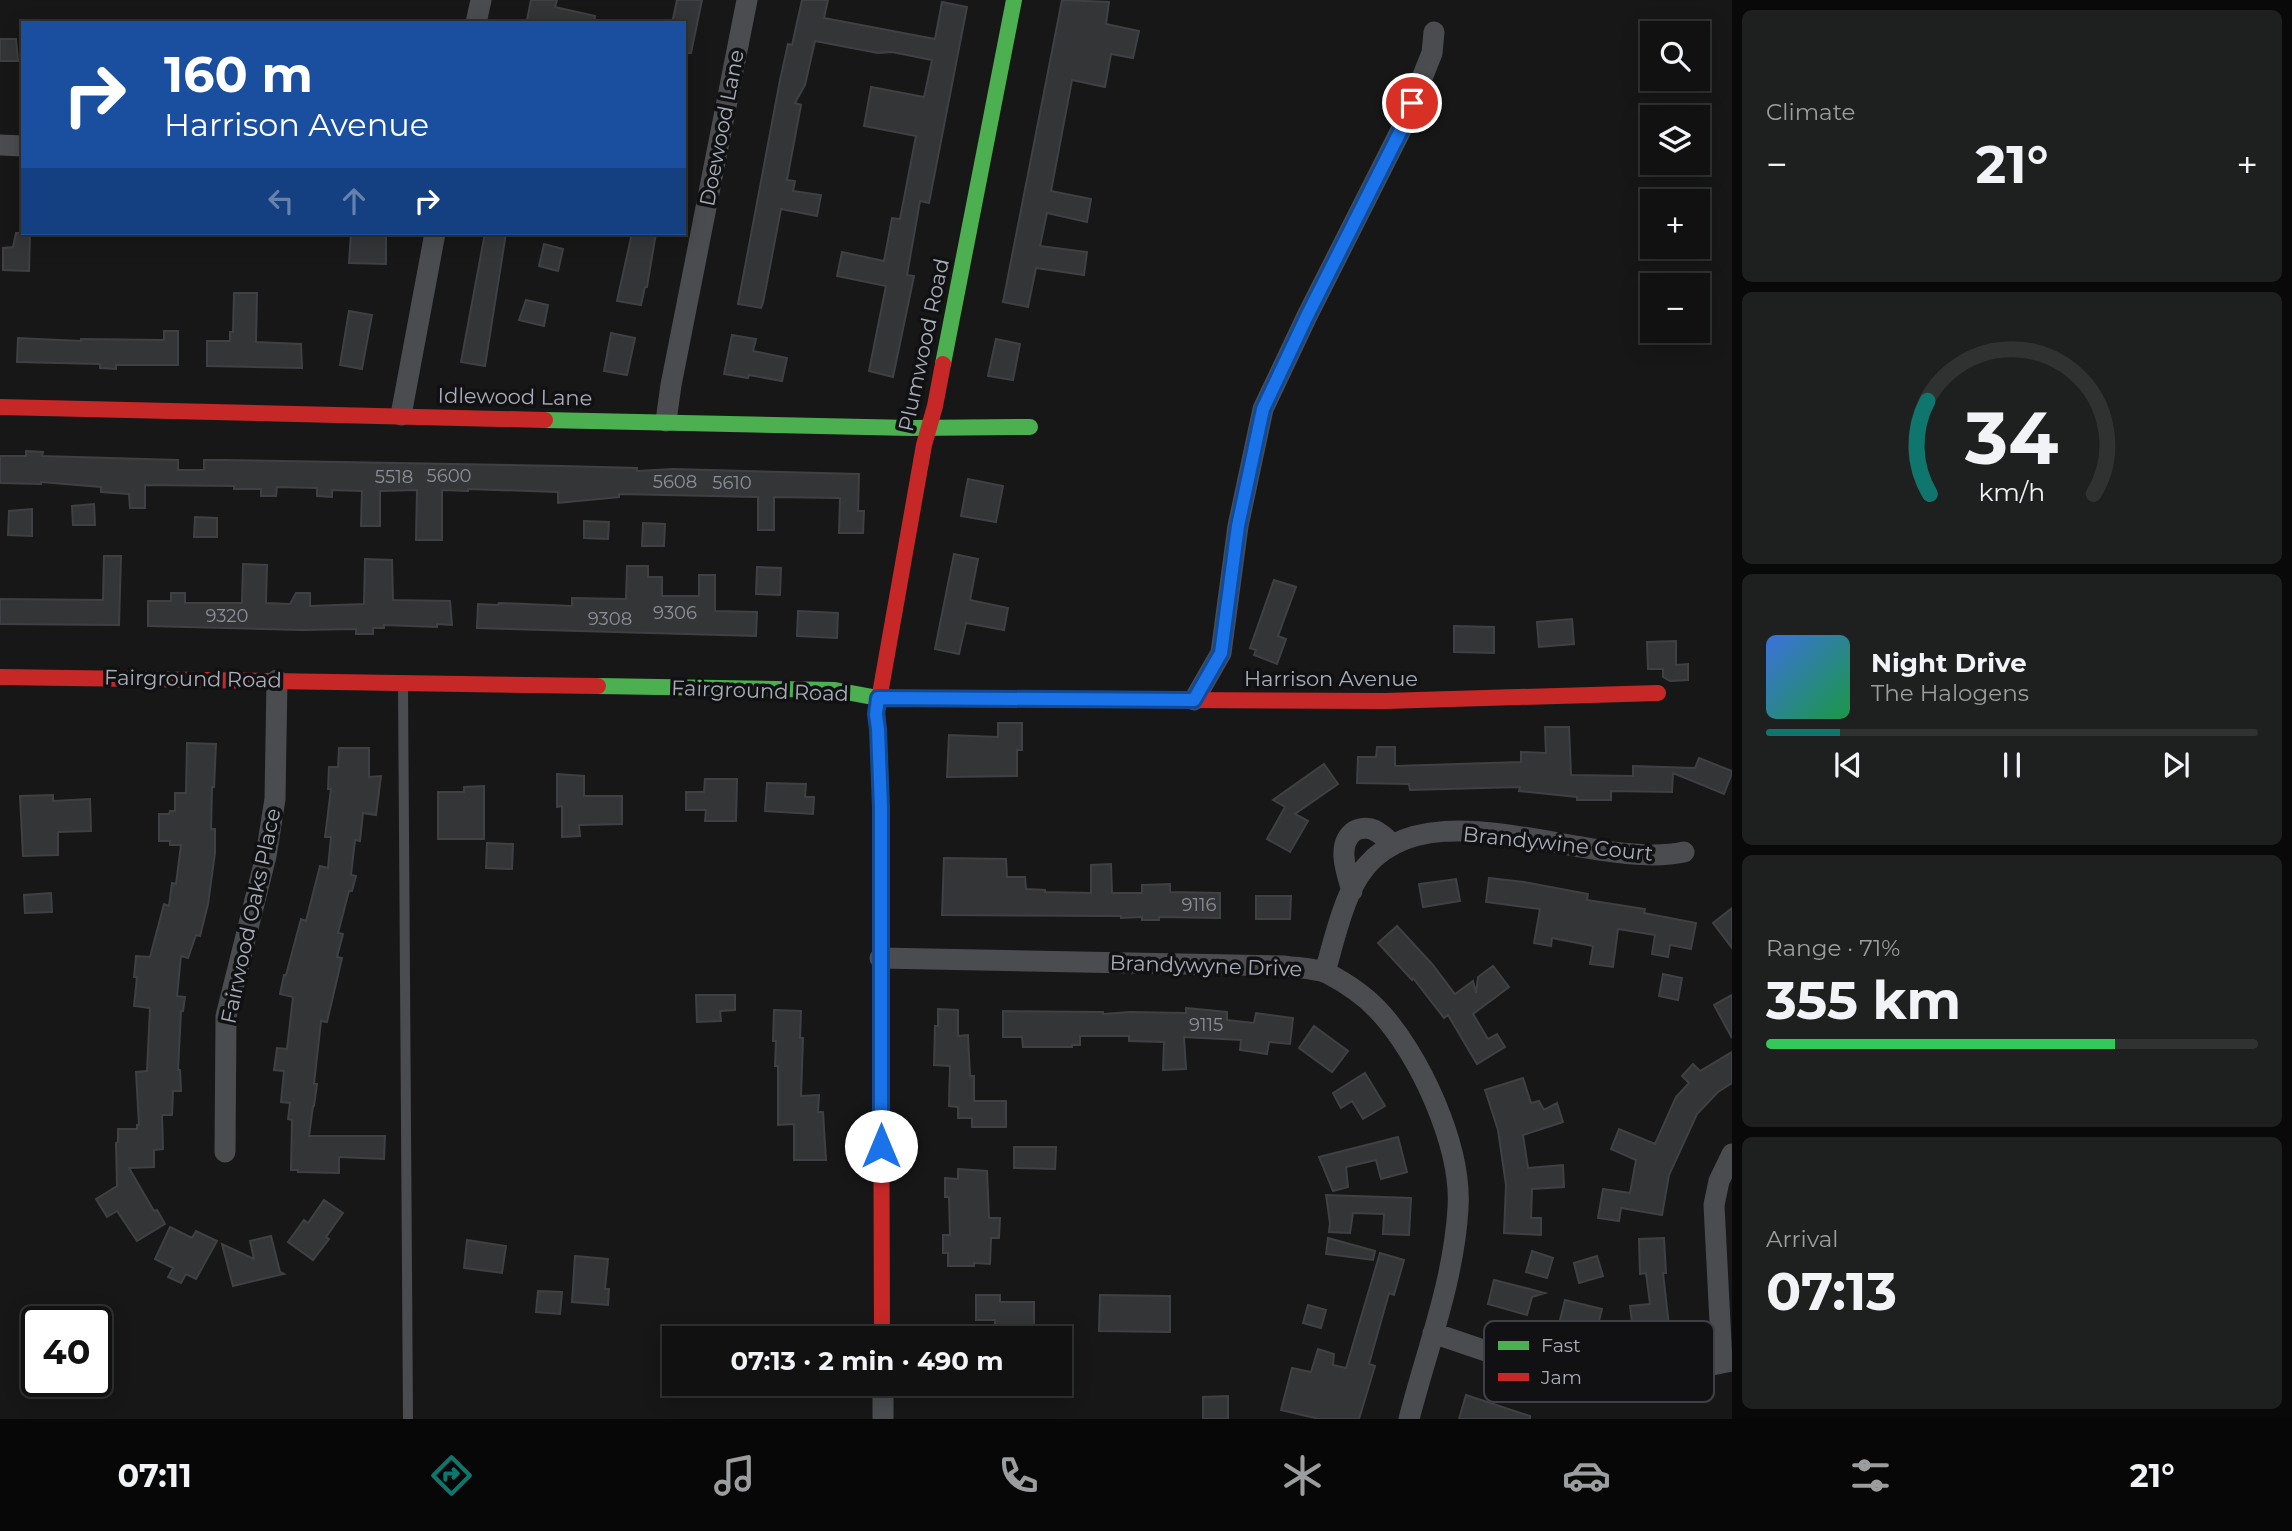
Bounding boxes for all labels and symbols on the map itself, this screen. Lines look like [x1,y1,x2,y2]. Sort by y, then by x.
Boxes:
street label: Doewood Lane [694,48,749,208]
pin [1382,73,1442,133]
street label: Plumwood Road [893,256,954,434]
street label: Idlewood Lane [438,383,592,410]
house number: 5600 [427,465,471,487]
house number: 5518 [375,466,413,488]
house number: 5608 [653,471,697,493]
house number: 5610 [712,472,752,494]
house number: 9306 [653,602,697,624]
house number: 9320 [206,605,248,627]
house number: 9308 [588,608,632,630]
street label: Fairground Road [104,664,282,693]
street label: Harrison Avenue [1244,666,1418,691]
street label: Fairground Road [671,675,849,706]
street label: Fairwood Oaks Place [215,806,286,1026]
street label: Brandywine Court [1462,821,1654,866]
house number: 9116 [1182,894,1216,916]
street label: Brandywyne Drive [1109,950,1303,981]
house number: 9115 [1189,1014,1223,1036]
position arrow [844,1109,918,1183]
speed limit sign: 40 [21,1306,112,1397]
legend [1484,1321,1714,1402]
text: Fast [1541,1334,1581,1357]
text: Jam [1540,1366,1582,1389]

